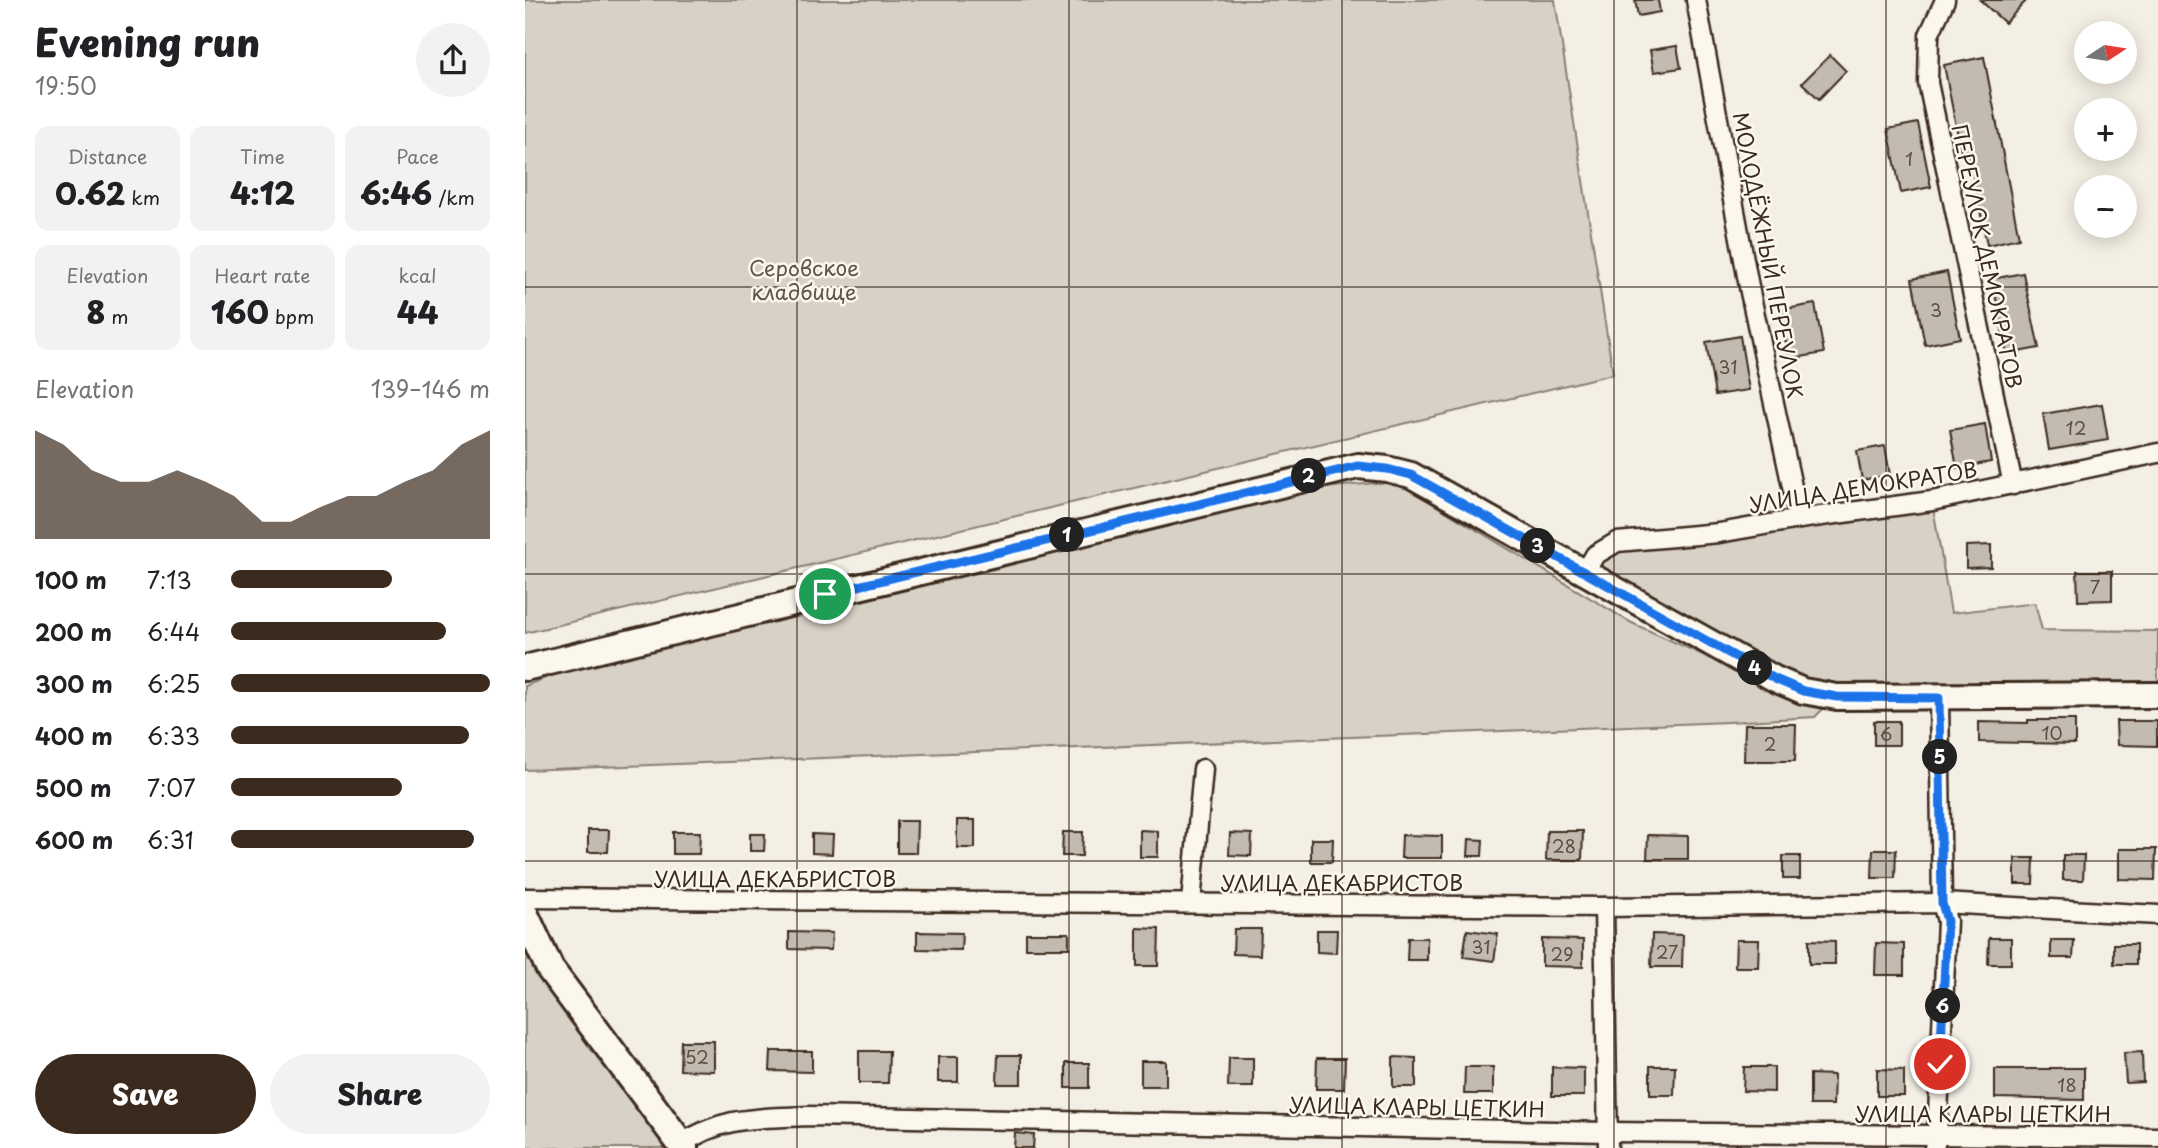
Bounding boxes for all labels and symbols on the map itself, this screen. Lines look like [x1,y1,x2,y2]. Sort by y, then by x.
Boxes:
north arrow [2074,21,2137,84]
street label: МОЛОДЁЖНЫЙ ПЕРЕУЛОК [1726,109,1812,401]
street label: ПЕРЕУЛОК ДЕМОКРАТОВ [1944,121,2032,391]
house number: 1 [1905,145,1913,172]
park label: Серовское кладбище [749,251,859,307]
house number: 3 [1930,296,1942,323]
house number: 31 [1719,353,1737,380]
house number: 12 [2066,414,2086,441]
street label: УЛИЦА ДЕМОКРАТОВ [1747,452,1979,520]
pin: 2 [1291,458,1327,494]
pin: 1 [1049,518,1085,552]
pin: 3 [1521,528,1555,564]
pin [795,564,855,624]
house number: 7 [2090,573,2100,600]
pin: 4 [1737,650,1773,686]
house number: 10 [2041,719,2063,746]
house number: 6 [1880,720,1892,747]
house number: 2 [1764,730,1776,757]
pin: 5 [1923,740,1957,774]
house number: 28 [1552,832,1576,859]
street label: УЛИЦА ДЕКАБРИСТОВ [654,862,896,894]
street label: УЛИЦА ДЕКАБРИСТОВ [1221,866,1463,898]
house number: 31 [1472,933,1490,960]
house number: 27 [1656,938,1678,965]
house number: 29 [1551,940,1573,967]
pin: 6 [1925,988,1961,1024]
pin [1910,1034,1970,1094]
house number: 52 [685,1043,709,1070]
house number: 18 [2057,1071,2077,1098]
street label: УЛИЦА КЛАРЫ ЦЕТКИН [1289,1088,1545,1124]
street label: УЛИЦА КЛАРЫ ЦЕТКИН [1855,1097,2111,1129]

